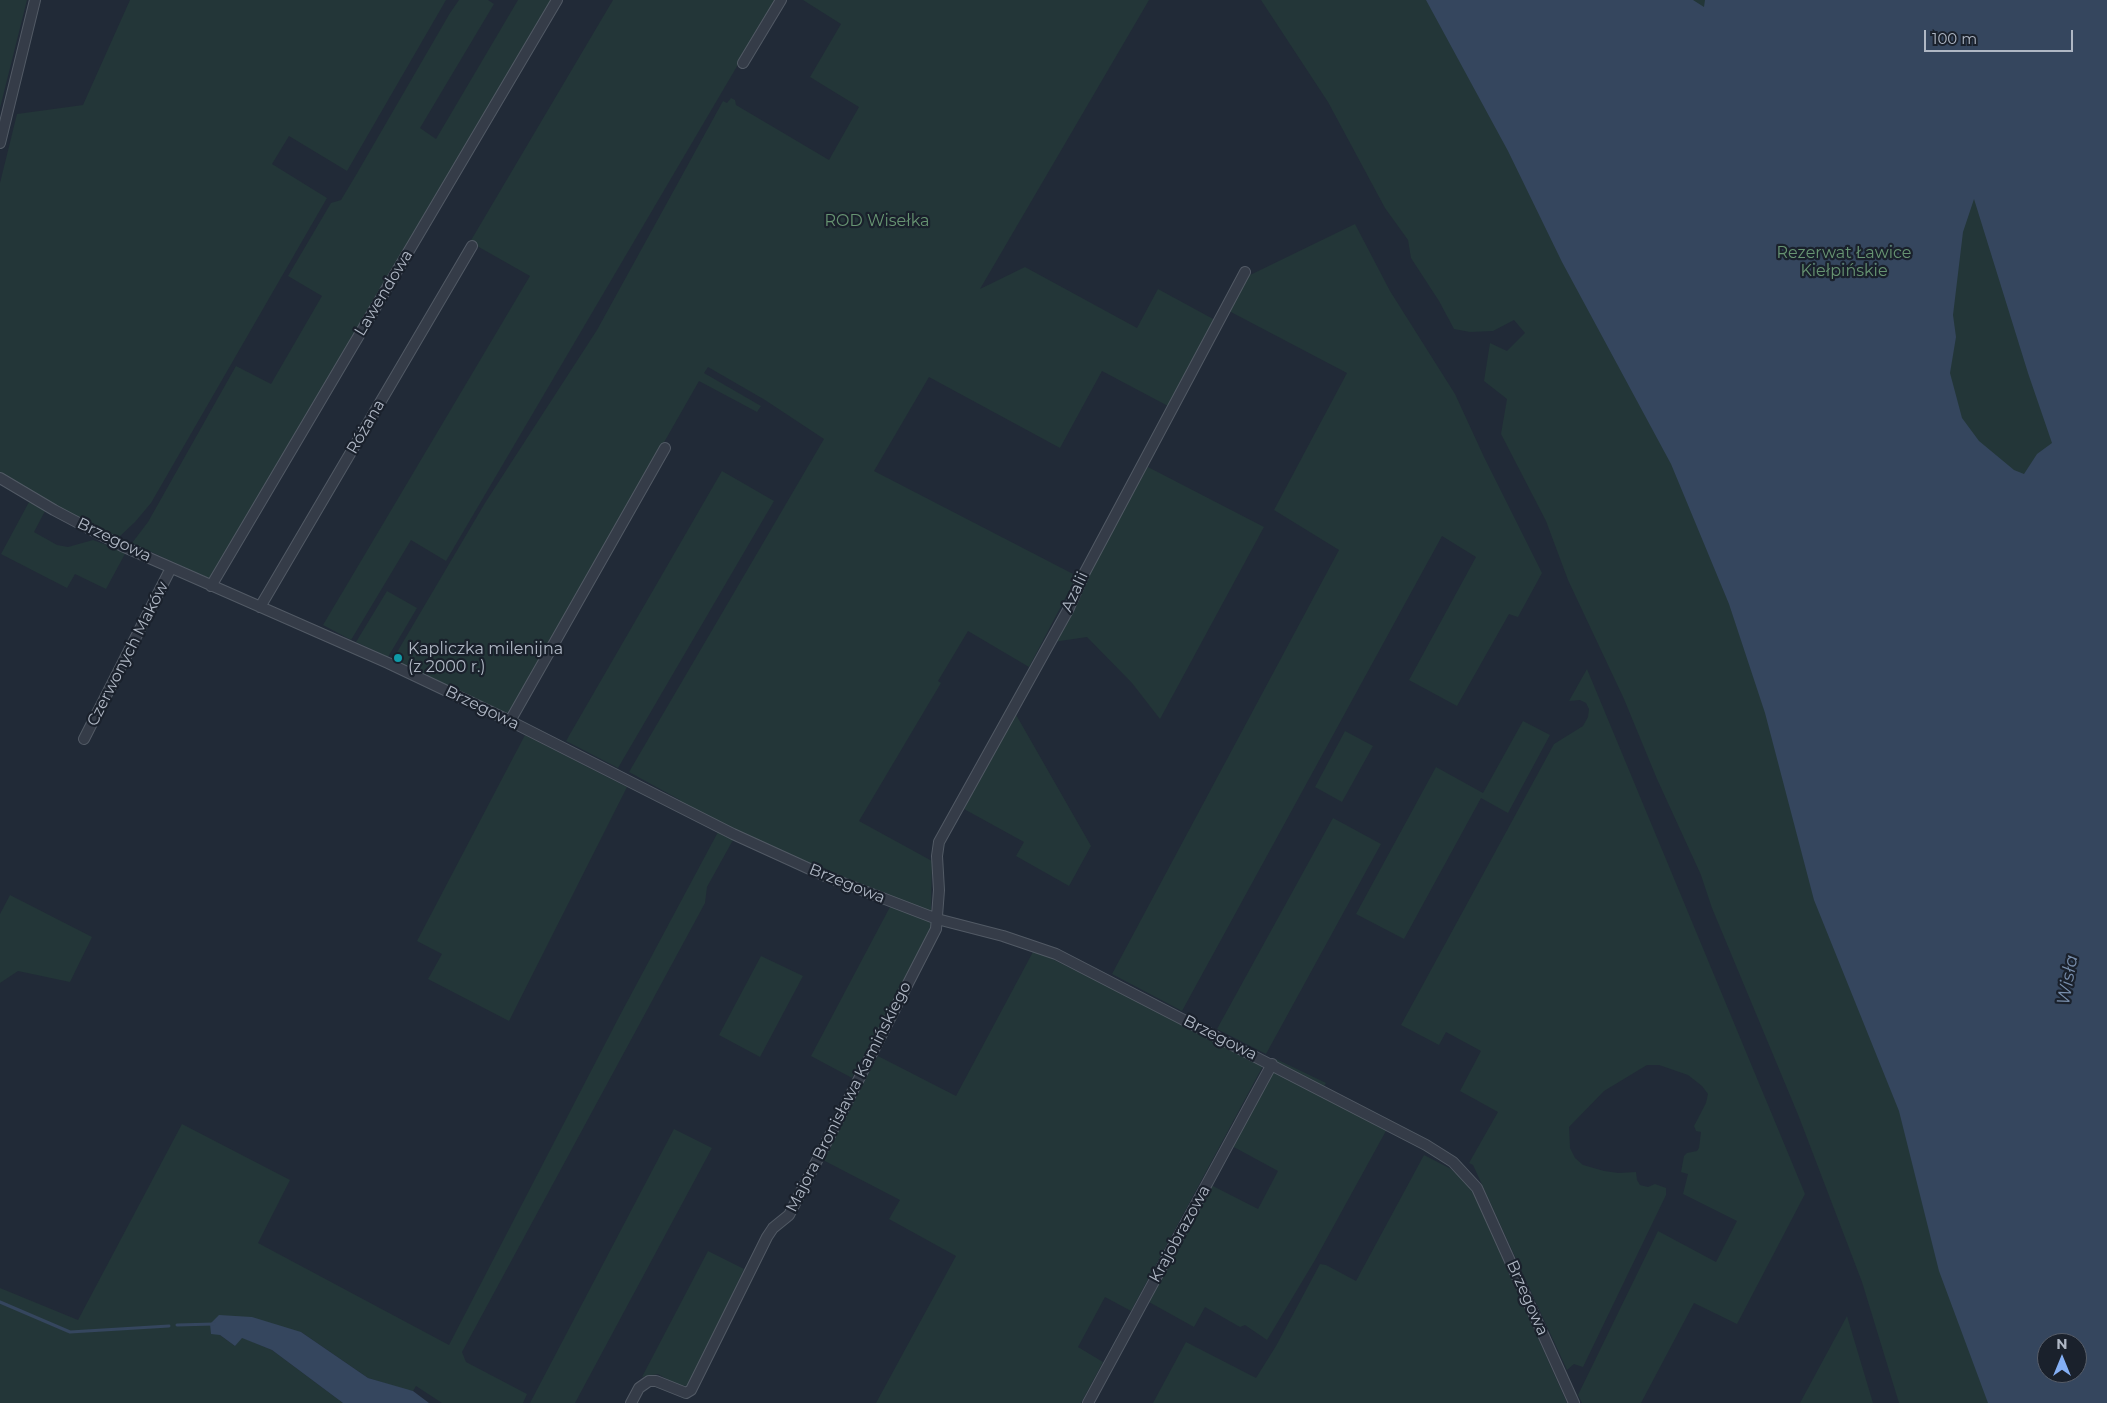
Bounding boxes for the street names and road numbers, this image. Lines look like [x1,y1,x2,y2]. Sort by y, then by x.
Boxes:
street label: Lawendowa [351,247,417,339]
street label: Różana [343,397,389,457]
street label: Brzegowa [74,514,154,566]
street label: Azalii [1057,569,1093,615]
street label: Czerwonych Maków [83,578,173,730]
street label: Brzegowa [442,682,522,734]
street label: Brzegowa [806,860,888,908]
street label: Majora Bronisława Kamińskiego [782,979,916,1215]
street label: Brzegowa [1180,1011,1260,1065]
street label: Krajobrazowa [1145,1182,1215,1286]
street label: Brzegowa [1502,1257,1552,1339]

